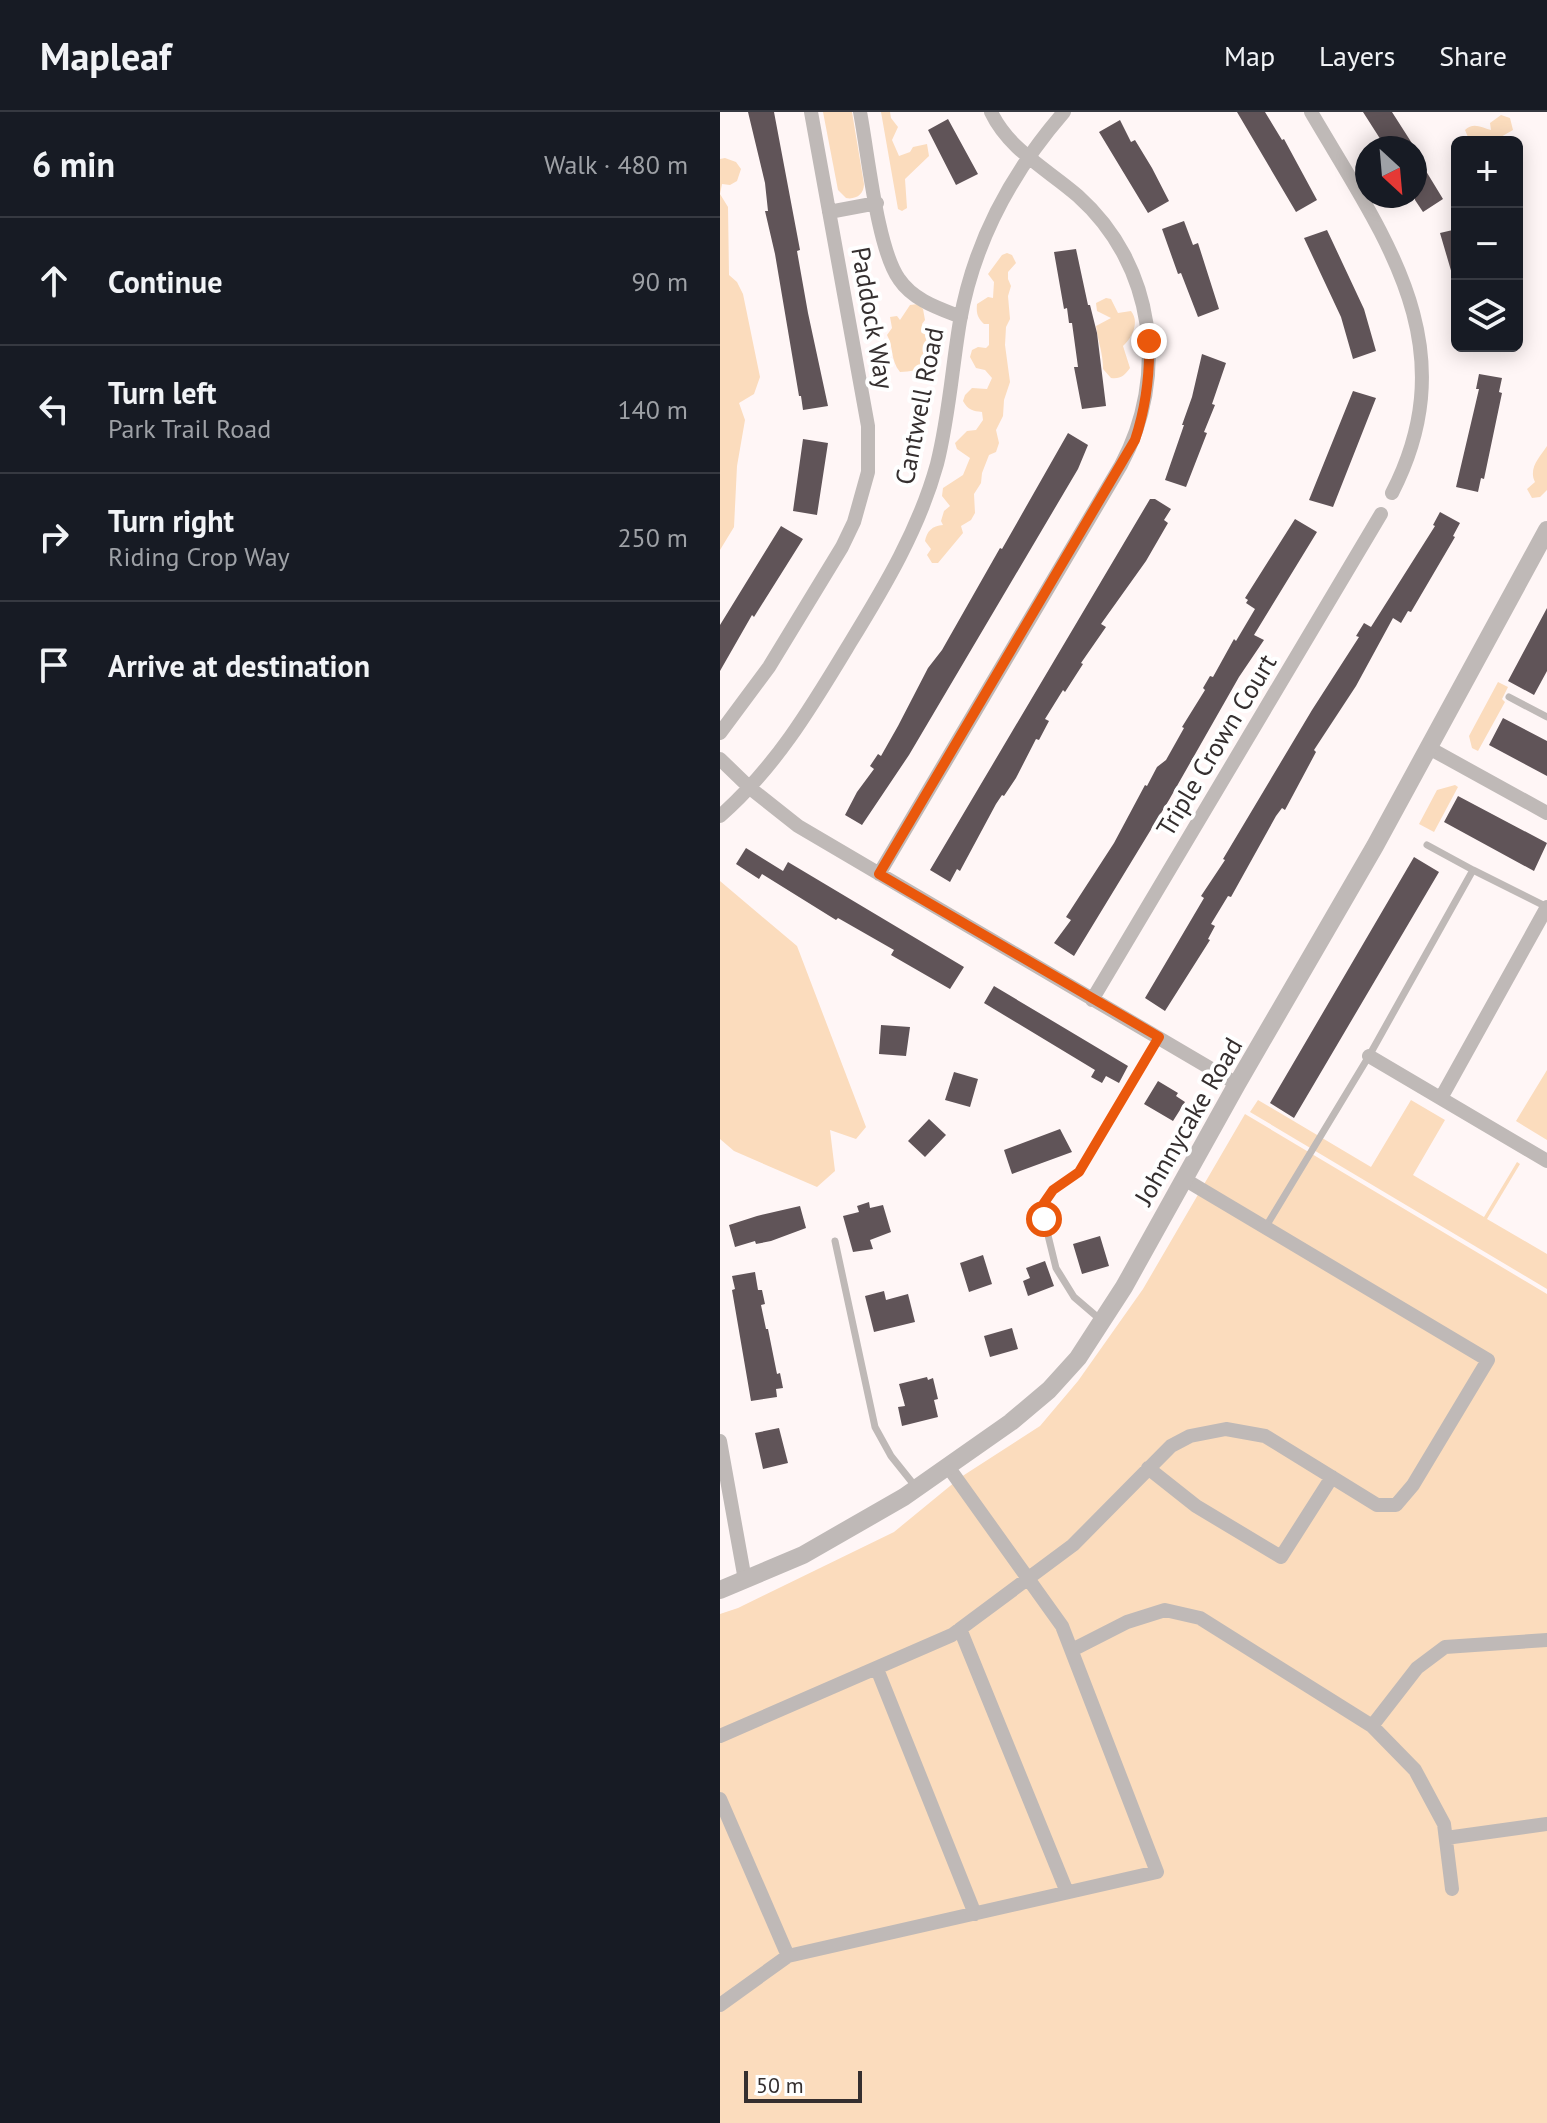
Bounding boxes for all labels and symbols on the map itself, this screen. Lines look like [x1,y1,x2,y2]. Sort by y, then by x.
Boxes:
north arrow [1355,136,1427,208]
street label: Paddock Way [844,244,902,392]
route end [1131,323,1167,359]
street label: Cantwell Road [888,325,950,487]
street label: Triple Crown Court [1149,648,1283,842]
street label: Johnnycake Road [1126,1031,1249,1212]
route start [1026,1201,1062,1237]
scale bar [744,2067,862,2103]

